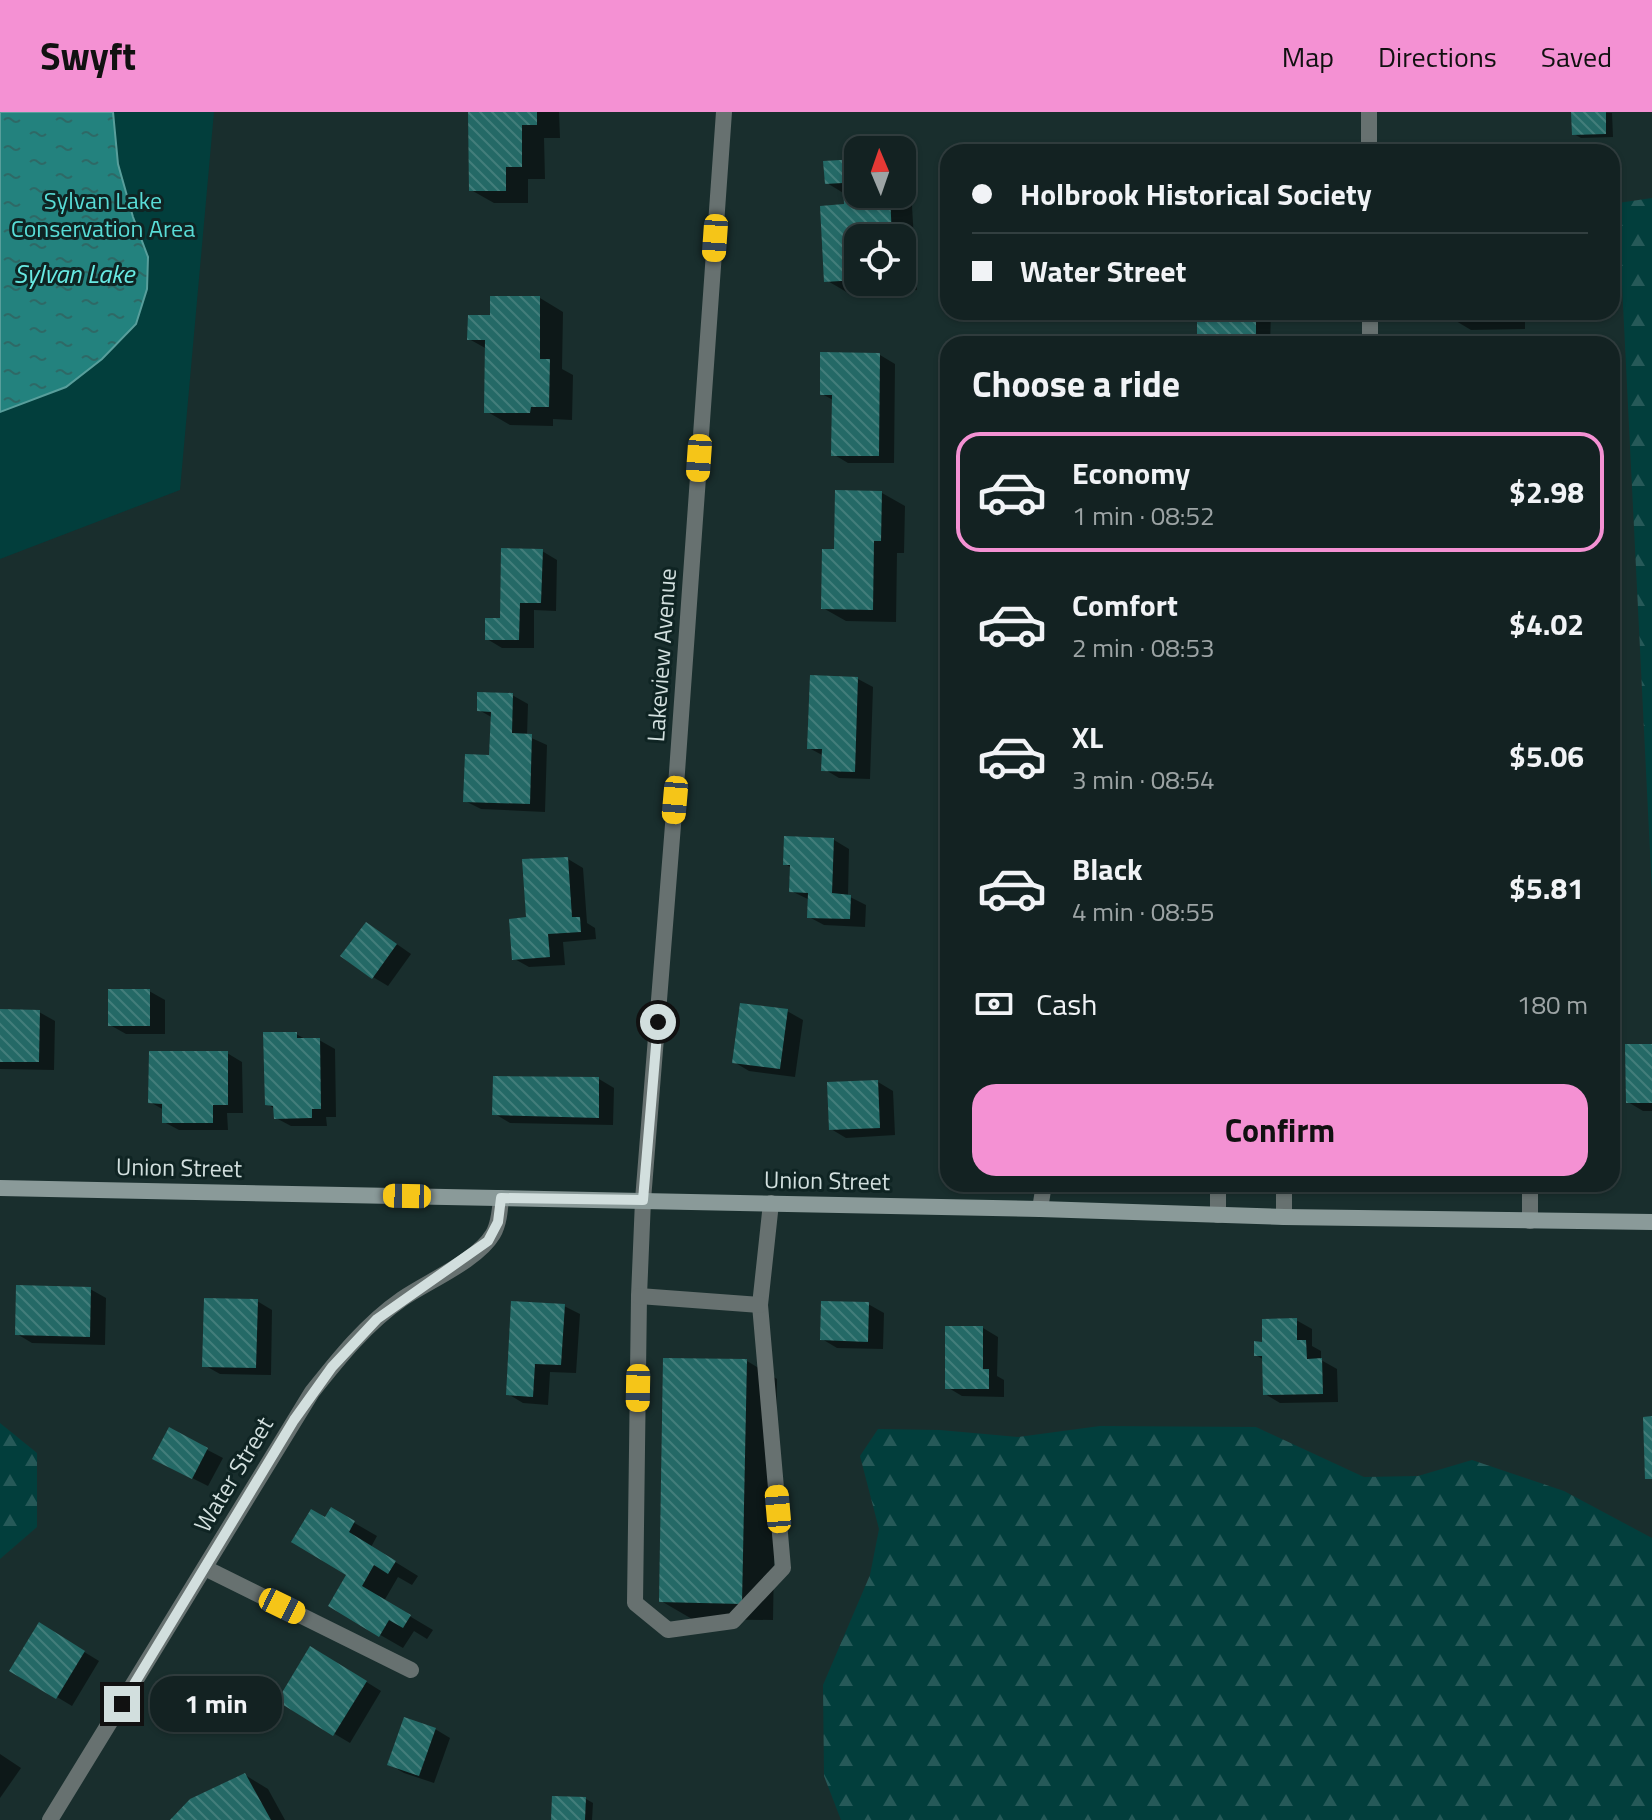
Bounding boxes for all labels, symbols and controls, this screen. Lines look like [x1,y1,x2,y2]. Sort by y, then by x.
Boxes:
text: Swyft [40,27,136,85]
text: Map [1282,35,1334,78]
text: Directions [1378,35,1497,78]
text: Saved [1541,35,1612,78]
north arrow [844,136,916,208]
map controls [844,136,916,296]
text: Holbrook Historical Society [1020,171,1372,217]
park label: Sylvan Lake Conservation Area [11,182,195,246]
car [701,213,729,263]
button: locate [844,224,916,296]
text: Water Street [1020,248,1187,294]
water label: Sylvan Lake [14,254,136,293]
text: Choose a ride [972,356,1180,411]
car [685,433,713,483]
text: Economy [1072,450,1190,496]
icon: car [976,456,1048,528]
text: $2.98 [1509,469,1584,515]
text: 1 min · 08:52 [1072,496,1215,535]
street label: Lakeview Avenue [637,567,685,743]
text: Comfort [1072,582,1178,628]
icon: car [976,588,1048,660]
text: $4.02 [1509,601,1584,647]
text: 2 min · 08:53 [1072,628,1215,667]
text: XL [1072,714,1103,760]
icon: car [976,720,1048,792]
text: $5.06 [1509,733,1584,779]
text: 3 min · 08:54 [1072,760,1215,799]
car [661,775,689,825]
text: Black [1072,846,1143,892]
icon: car [976,852,1048,924]
text: $5.81 [1509,865,1584,911]
text: 4 min · 08:55 [1072,892,1215,931]
text: Cash [1036,981,1097,1027]
icon: cash [972,982,1016,1026]
text: 180 m [1517,985,1588,1024]
route start [640,1004,676,1040]
button: Confirm [972,1084,1588,1176]
street label: Union Street [116,1148,243,1186]
street label: Union Street [764,1161,891,1199]
car [383,1184,431,1208]
car [626,1364,650,1412]
street label: Water Street [184,1409,282,1539]
car [764,1484,792,1534]
car [255,1585,309,1627]
callout: 1 min [150,1676,282,1732]
text: 1 min [184,1684,248,1723]
route end [104,1686,140,1722]

